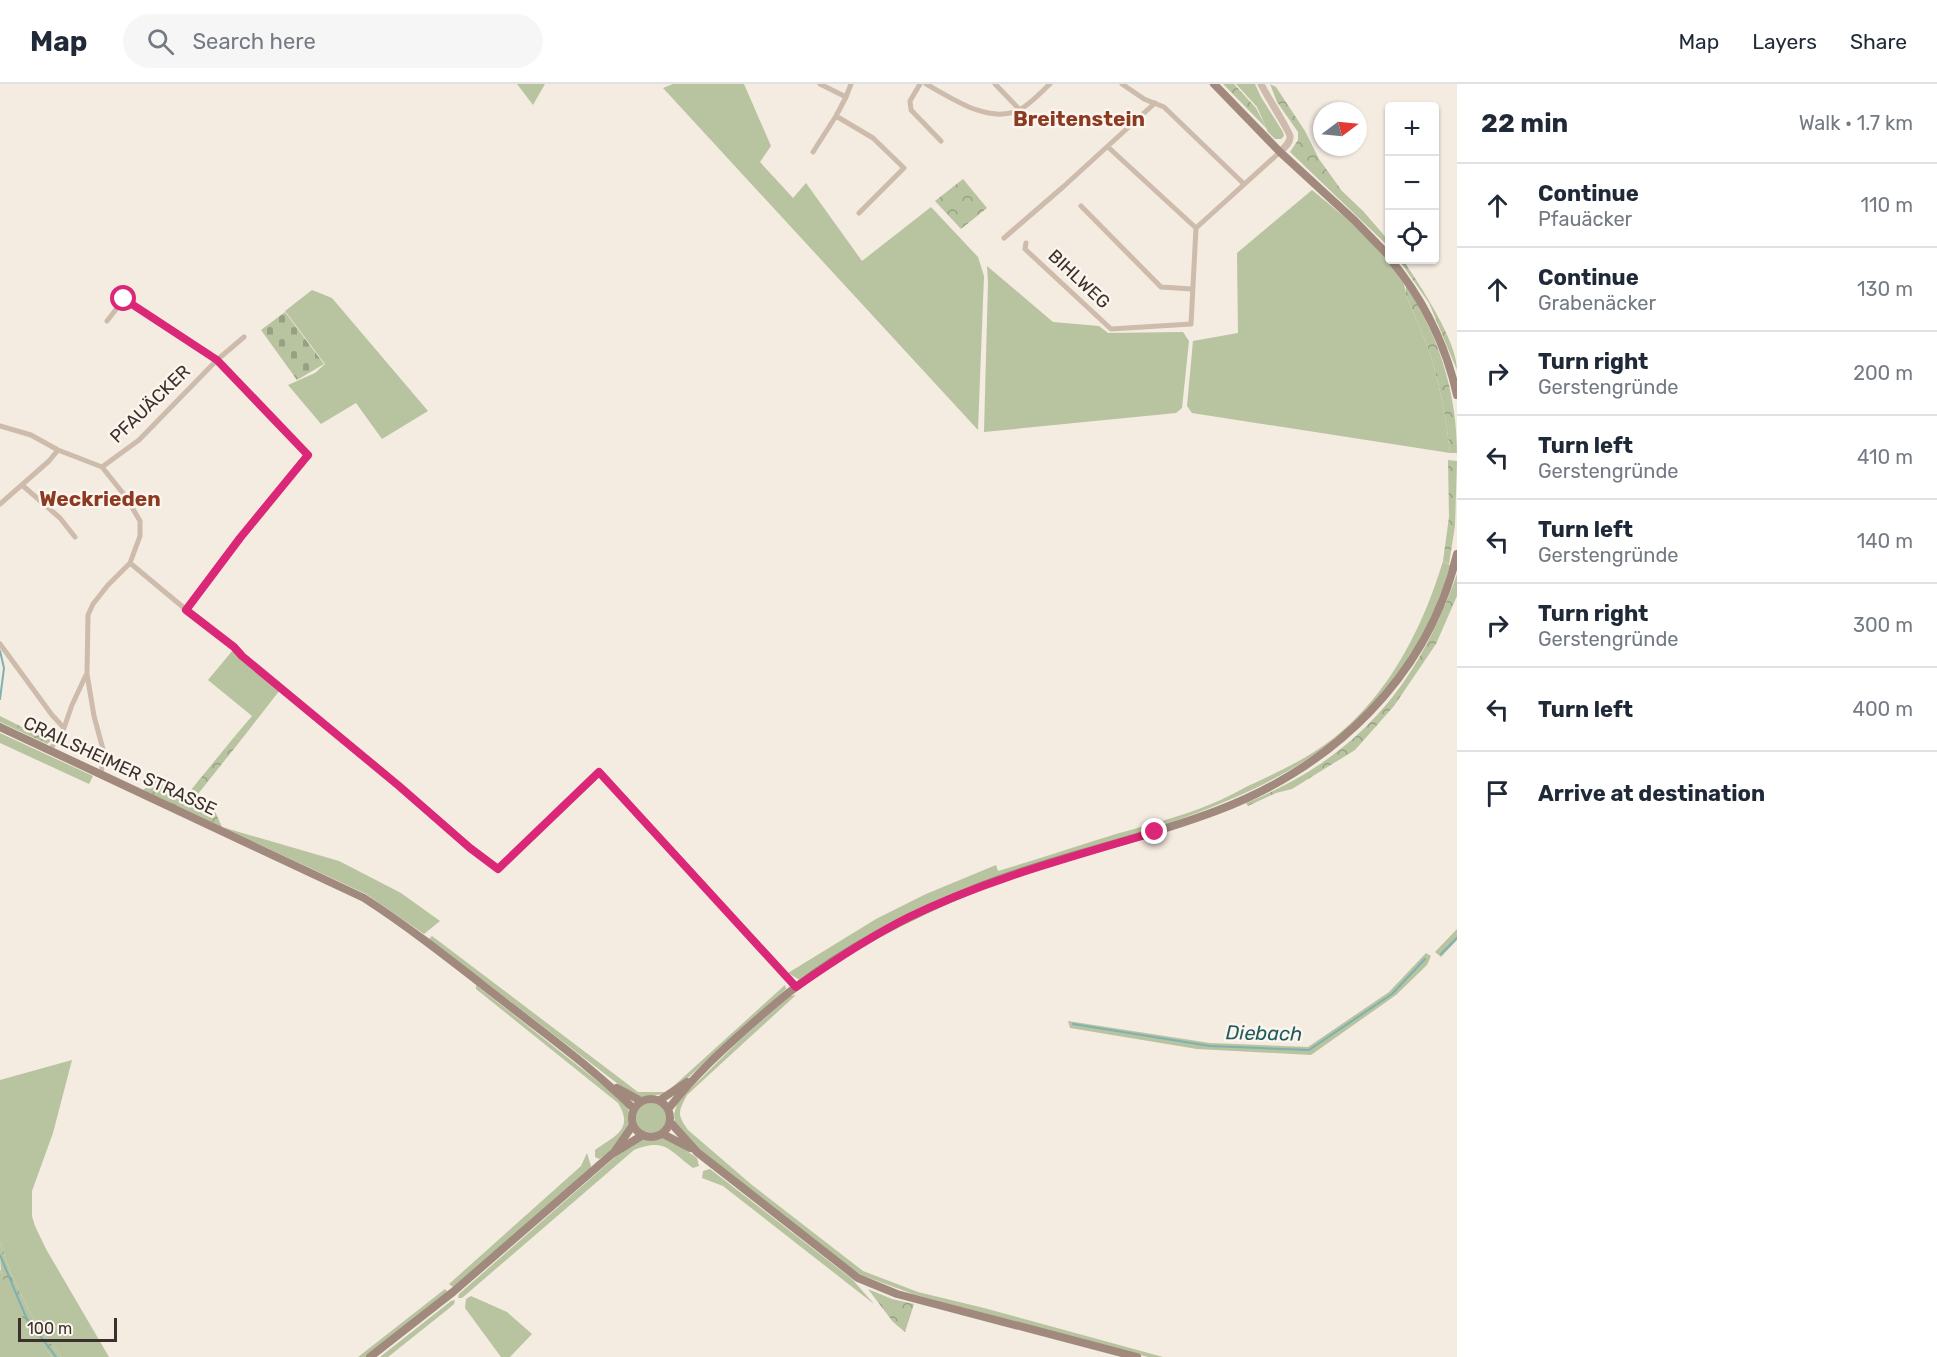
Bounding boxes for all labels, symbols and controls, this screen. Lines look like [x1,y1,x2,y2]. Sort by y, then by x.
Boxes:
search box [123,14,543,68]
text: Map [30,25,87,58]
icon: search [144,25,177,58]
text: Search here [192,28,316,55]
text: Map [1678,29,1719,54]
text: Layers [1752,29,1817,54]
text: Share [1850,29,1907,54]
north arrow [1313,102,1367,156]
map controls [1385,102,1439,264]
button: + [1385,102,1439,156]
district label: Breitenstein [1013,106,1145,131]
text: 22 min [1481,108,1568,139]
text: Walk · 1.7 km [1799,111,1913,135]
button: − [1385,156,1439,210]
text: Continue [1538,180,1639,207]
icon: ahead [1481,189,1514,222]
text: 110 m [1861,193,1913,217]
text: Pfauäcker [1538,207,1632,231]
button: locate [1385,210,1439,264]
street label: BIHLWEG [1043,245,1115,313]
text: Continue [1538,264,1639,291]
icon: ahead [1481,273,1514,306]
text: 130 m [1857,277,1913,301]
route start [110,285,136,311]
text: Grabenäcker [1538,291,1656,315]
text: Turn right [1538,348,1648,375]
icon: right [1481,357,1514,390]
street label: PFAUÄCKER [105,360,195,448]
text: 200 m [1853,361,1913,385]
text: Gerstengründe [1538,375,1679,399]
text: Turn left [1538,432,1633,459]
icon: left [1481,441,1514,474]
text: 410 m [1857,445,1913,469]
text: Gerstengründe [1538,459,1679,483]
district label: Weckrieden [39,486,161,511]
text: Turn left [1538,516,1633,543]
icon: left [1481,525,1514,558]
text: 140 m [1857,529,1913,553]
text: Gerstengründe [1538,543,1679,567]
text: Turn right [1538,600,1648,627]
icon: right [1481,609,1514,642]
text: 300 m [1853,613,1913,637]
text: Gerstengründe [1538,627,1679,651]
icon: left [1481,693,1514,726]
text: Turn left [1538,696,1633,723]
text: 400 m [1853,697,1913,721]
street label: CRAILSHEIMER STRASSE [20,712,220,820]
icon: arrive [1481,777,1514,810]
text: Arrive at destination [1538,780,1765,807]
route end [1141,818,1167,844]
water label: Diebach [1225,1020,1303,1046]
scale bar [18,1315,117,1342]
text: 100 m [27,1319,72,1338]

